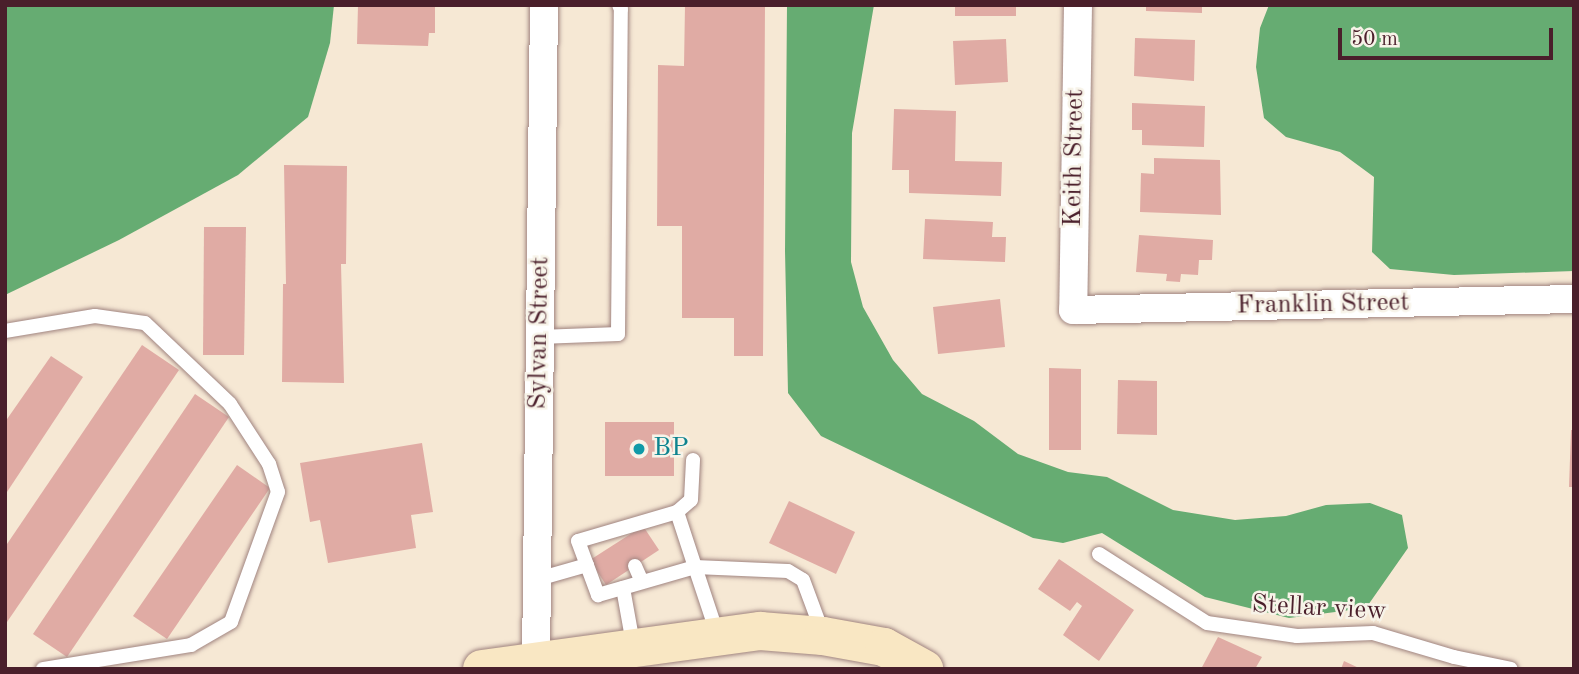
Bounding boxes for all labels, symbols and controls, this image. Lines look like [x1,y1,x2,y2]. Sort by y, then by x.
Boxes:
scale bar [1341,14,1556,58]
text: 50 m [1351,29,1398,50]
street label: Keith Street [1058,89,1092,227]
street label: Sylvan Street [523,256,557,410]
street label: Franklin Street [1236,288,1410,322]
place label: BP [653,433,689,465]
marker: BP [631,441,647,457]
street label: Stellar view [1251,590,1387,628]

